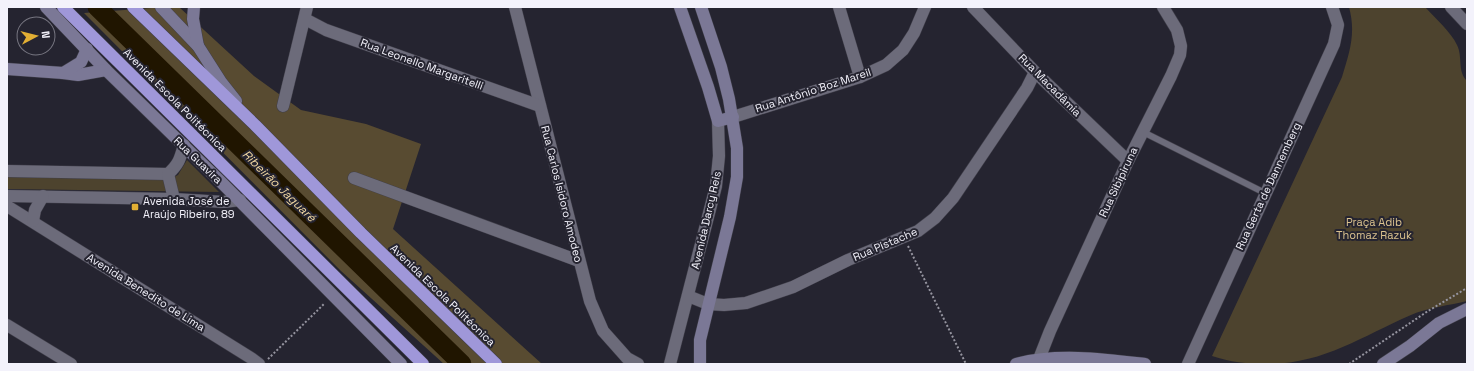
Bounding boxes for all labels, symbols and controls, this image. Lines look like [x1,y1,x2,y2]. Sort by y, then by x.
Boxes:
north arrow [16,16,56,56]
text: N [39,30,53,39]
street label: Rua Leonello Margaritelli [359,35,486,93]
street label: Avenida Escola Politécnica [120,45,230,155]
street label: Rua Macadâmia [1016,51,1085,120]
street label: Rua Antônio Boz Mareil [753,65,873,115]
street label: Rua Gerta de Dannemberg [1232,120,1304,252]
street label: Rua Carlos Isidoro Amodeo [538,124,586,264]
street label: Rua Guavira [171,134,226,187]
street label: Rua Sibipiruna [1096,144,1141,219]
water label: Ribeirão Jaguaré [239,147,320,226]
street label: Avenida Darcy Reis [688,169,724,270]
place label: Avenida José de Araújo Ribeiro, 89 [143,194,235,221]
marker: Avenida José de Araújo Ribeiro, 89 [130,202,140,212]
park label: Praça Adib Thomaz Razuk [1336,215,1412,242]
street label: Rua Pistache [851,224,919,264]
street label: Avenida Escola Politécnica [388,241,499,349]
street label: Avenida Benedito de Lima [84,250,208,335]

